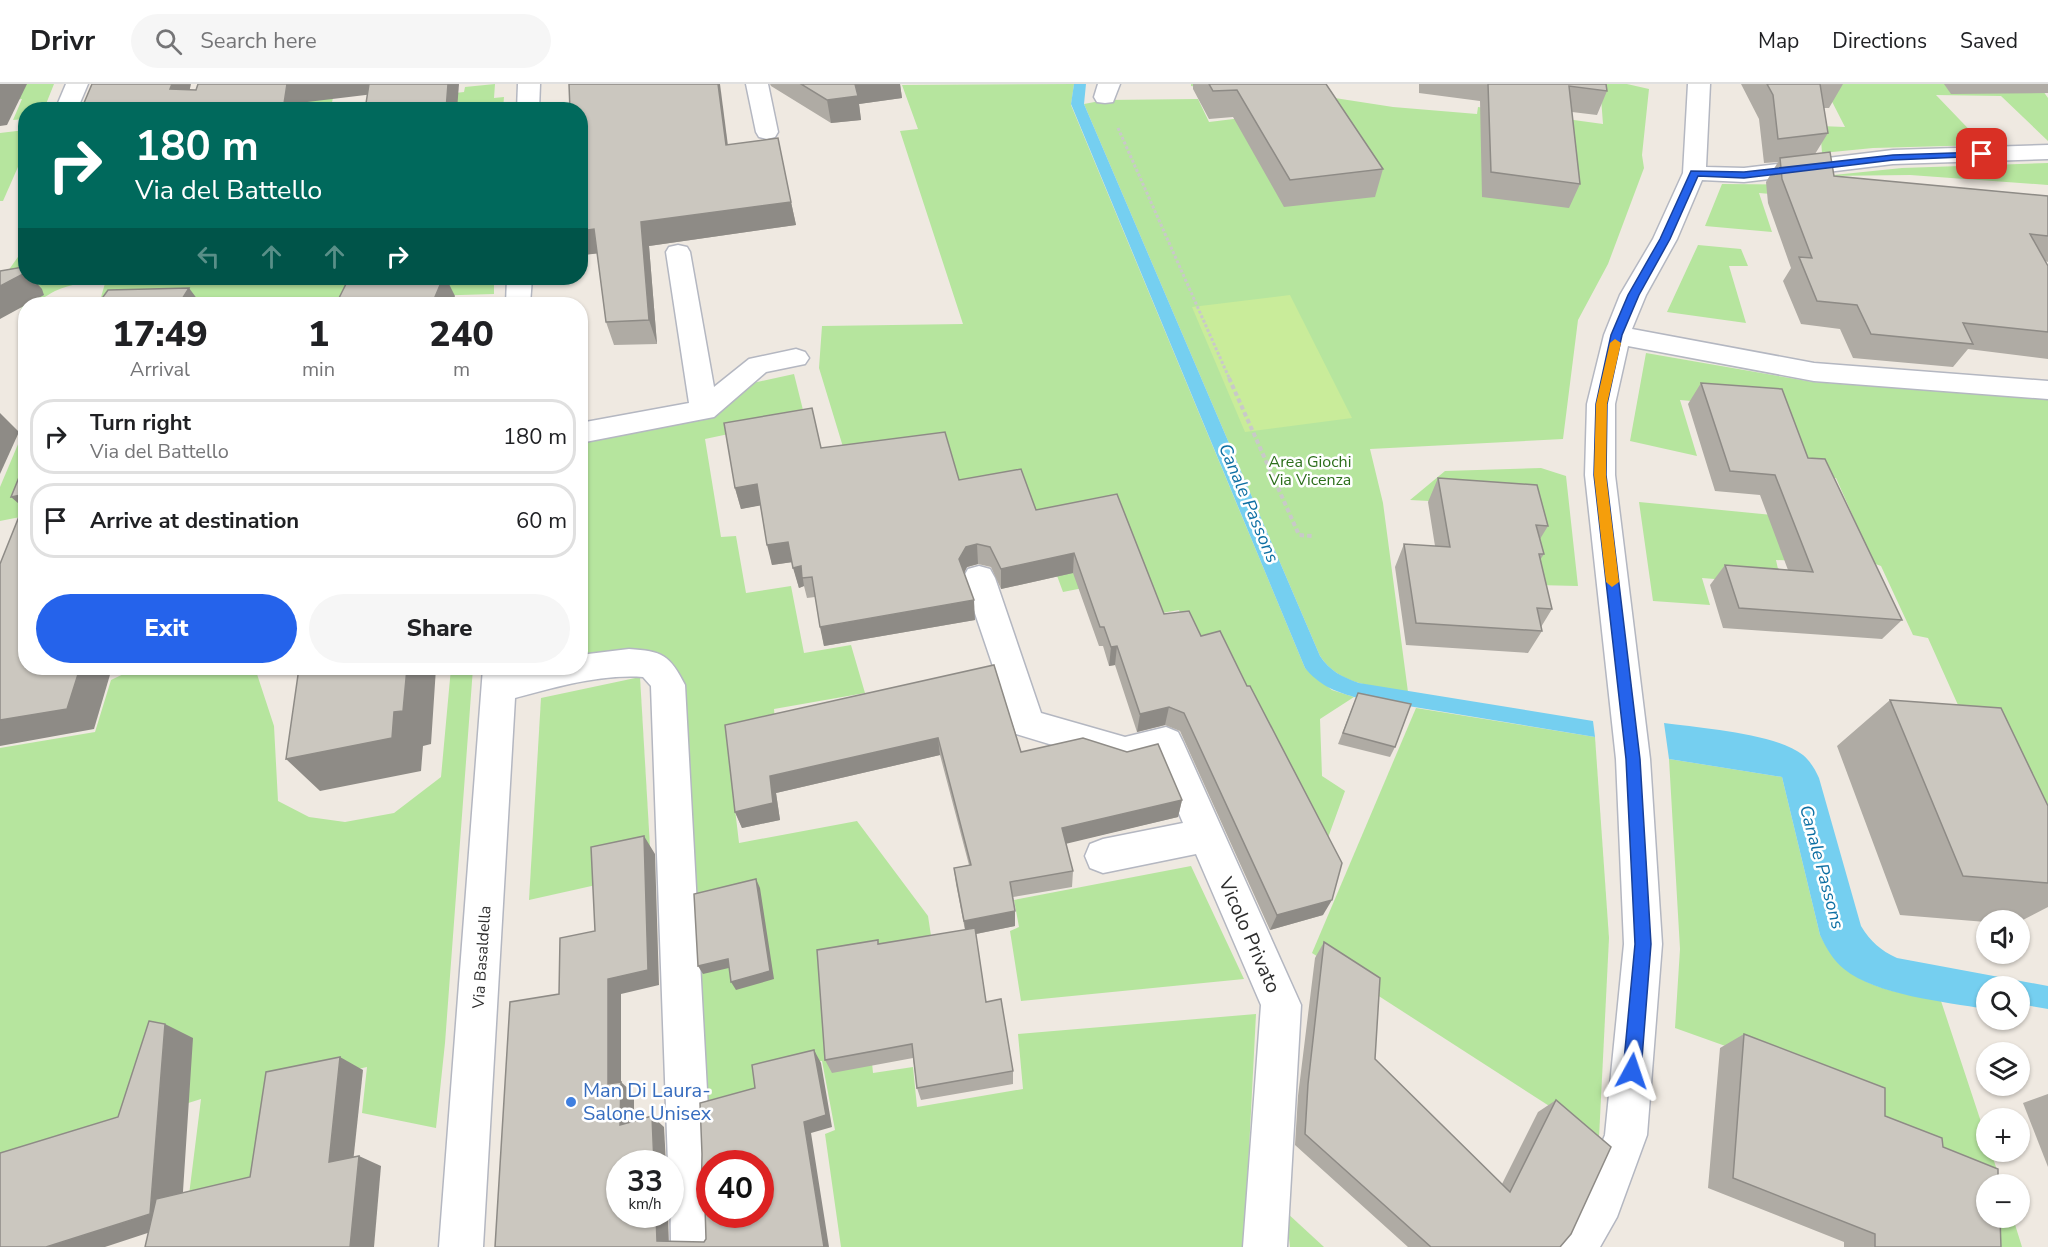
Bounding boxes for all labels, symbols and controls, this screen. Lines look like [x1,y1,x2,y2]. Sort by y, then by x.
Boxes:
search box [131,14,551,68]
text: Drivr [30,22,95,60]
icon: search [152,25,185,58]
text: Search here [200,26,317,56]
text: Map [1758,27,1799,55]
text: Directions [1832,27,1927,55]
text: Saved [1960,27,2018,55]
text: 180 m [135,118,259,175]
icon: right [36,126,114,204]
pin [1956,128,2007,179]
icon: arrive [1965,137,1998,170]
text: Via del Battello [135,172,322,209]
icon: left [192,240,225,273]
icon: ahead [255,240,288,273]
icon: ahead [318,240,351,273]
icon: right [381,240,414,273]
text: 17:49 [112,310,208,359]
text: 1 [308,310,329,359]
text: 240 [429,310,494,359]
text: Arrival [130,356,190,383]
text: min [302,356,335,383]
text: m [453,356,470,383]
text: Turn right [90,408,191,438]
icon: right [39,420,72,453]
text: 180 m [503,422,567,452]
text: Via del Battello [90,438,229,465]
water label: Canale Passons [1213,440,1285,566]
park label: Area Giochi Via Vicenza [1268,451,1351,491]
icon: arrive [39,504,72,537]
text: Arrive at destination [90,506,299,536]
text: 60 m [516,506,567,536]
button: Exit [36,594,297,663]
button: Share [309,594,570,663]
water label: Canale Passons [1794,802,1850,932]
street label: Vicolo Privato [1212,872,1287,997]
street label: Via Basaldella [467,905,497,1010]
map controls [1976,910,2030,1228]
button: sound [1976,910,2030,964]
button: search [1976,976,2030,1030]
position arrow [1600,1039,1664,1103]
button: layers [1976,1042,2030,1096]
place label: Man Di Laura- Salone Unisex [583,1077,712,1127]
marker: Man Di Laura- Salone Unisex [564,1095,578,1109]
button: + [1976,1108,2030,1162]
speed limit sign: 40 [696,1150,774,1228]
text: 33 [627,1161,663,1202]
button: − [1976,1174,2030,1228]
text: km/h [628,1194,662,1214]

